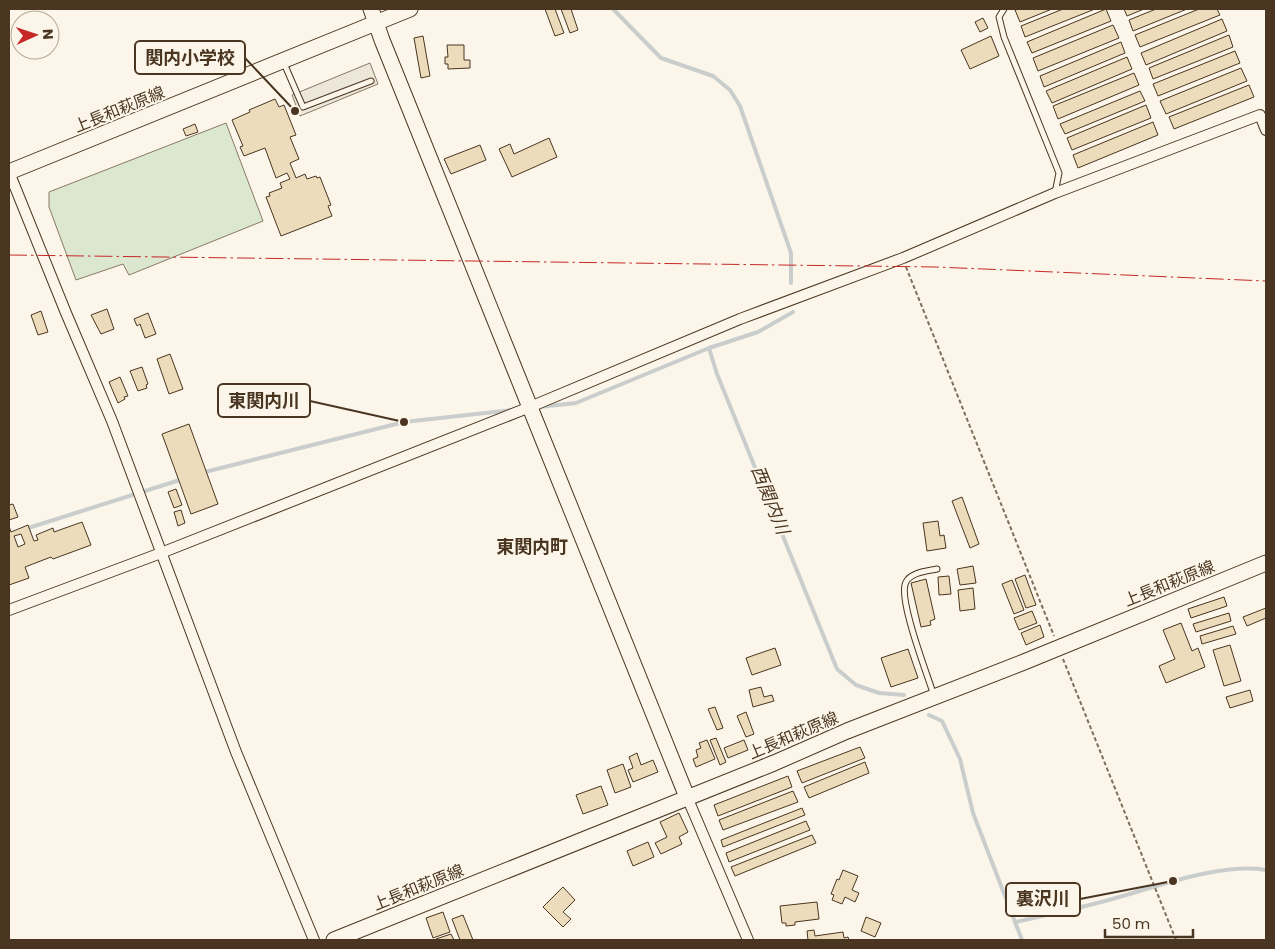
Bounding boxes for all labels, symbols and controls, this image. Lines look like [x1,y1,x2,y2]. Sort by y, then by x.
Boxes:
north arrow [10,10,60,60]
text: N [38,29,58,40]
callout: 関内小学校 [135,41,245,74]
text: 関内小学校 [145,45,235,70]
street label: 上長和萩原線 [70,81,168,138]
callout: 東関内川 [218,384,310,417]
text: 東関内川 [228,388,300,413]
water label: 西関内川 [745,462,796,540]
district label: 東関内町 [496,534,568,559]
street label: 上長和萩原線 [1120,555,1218,612]
street label: 上長和萩原線 [745,706,842,765]
street label: 上長和萩原線 [369,859,467,916]
callout: 裏沢川 [1006,883,1080,916]
text: 裏沢川 [1016,886,1070,911]
scale bar [1105,906,1192,938]
text: 50 m [1112,913,1150,934]

